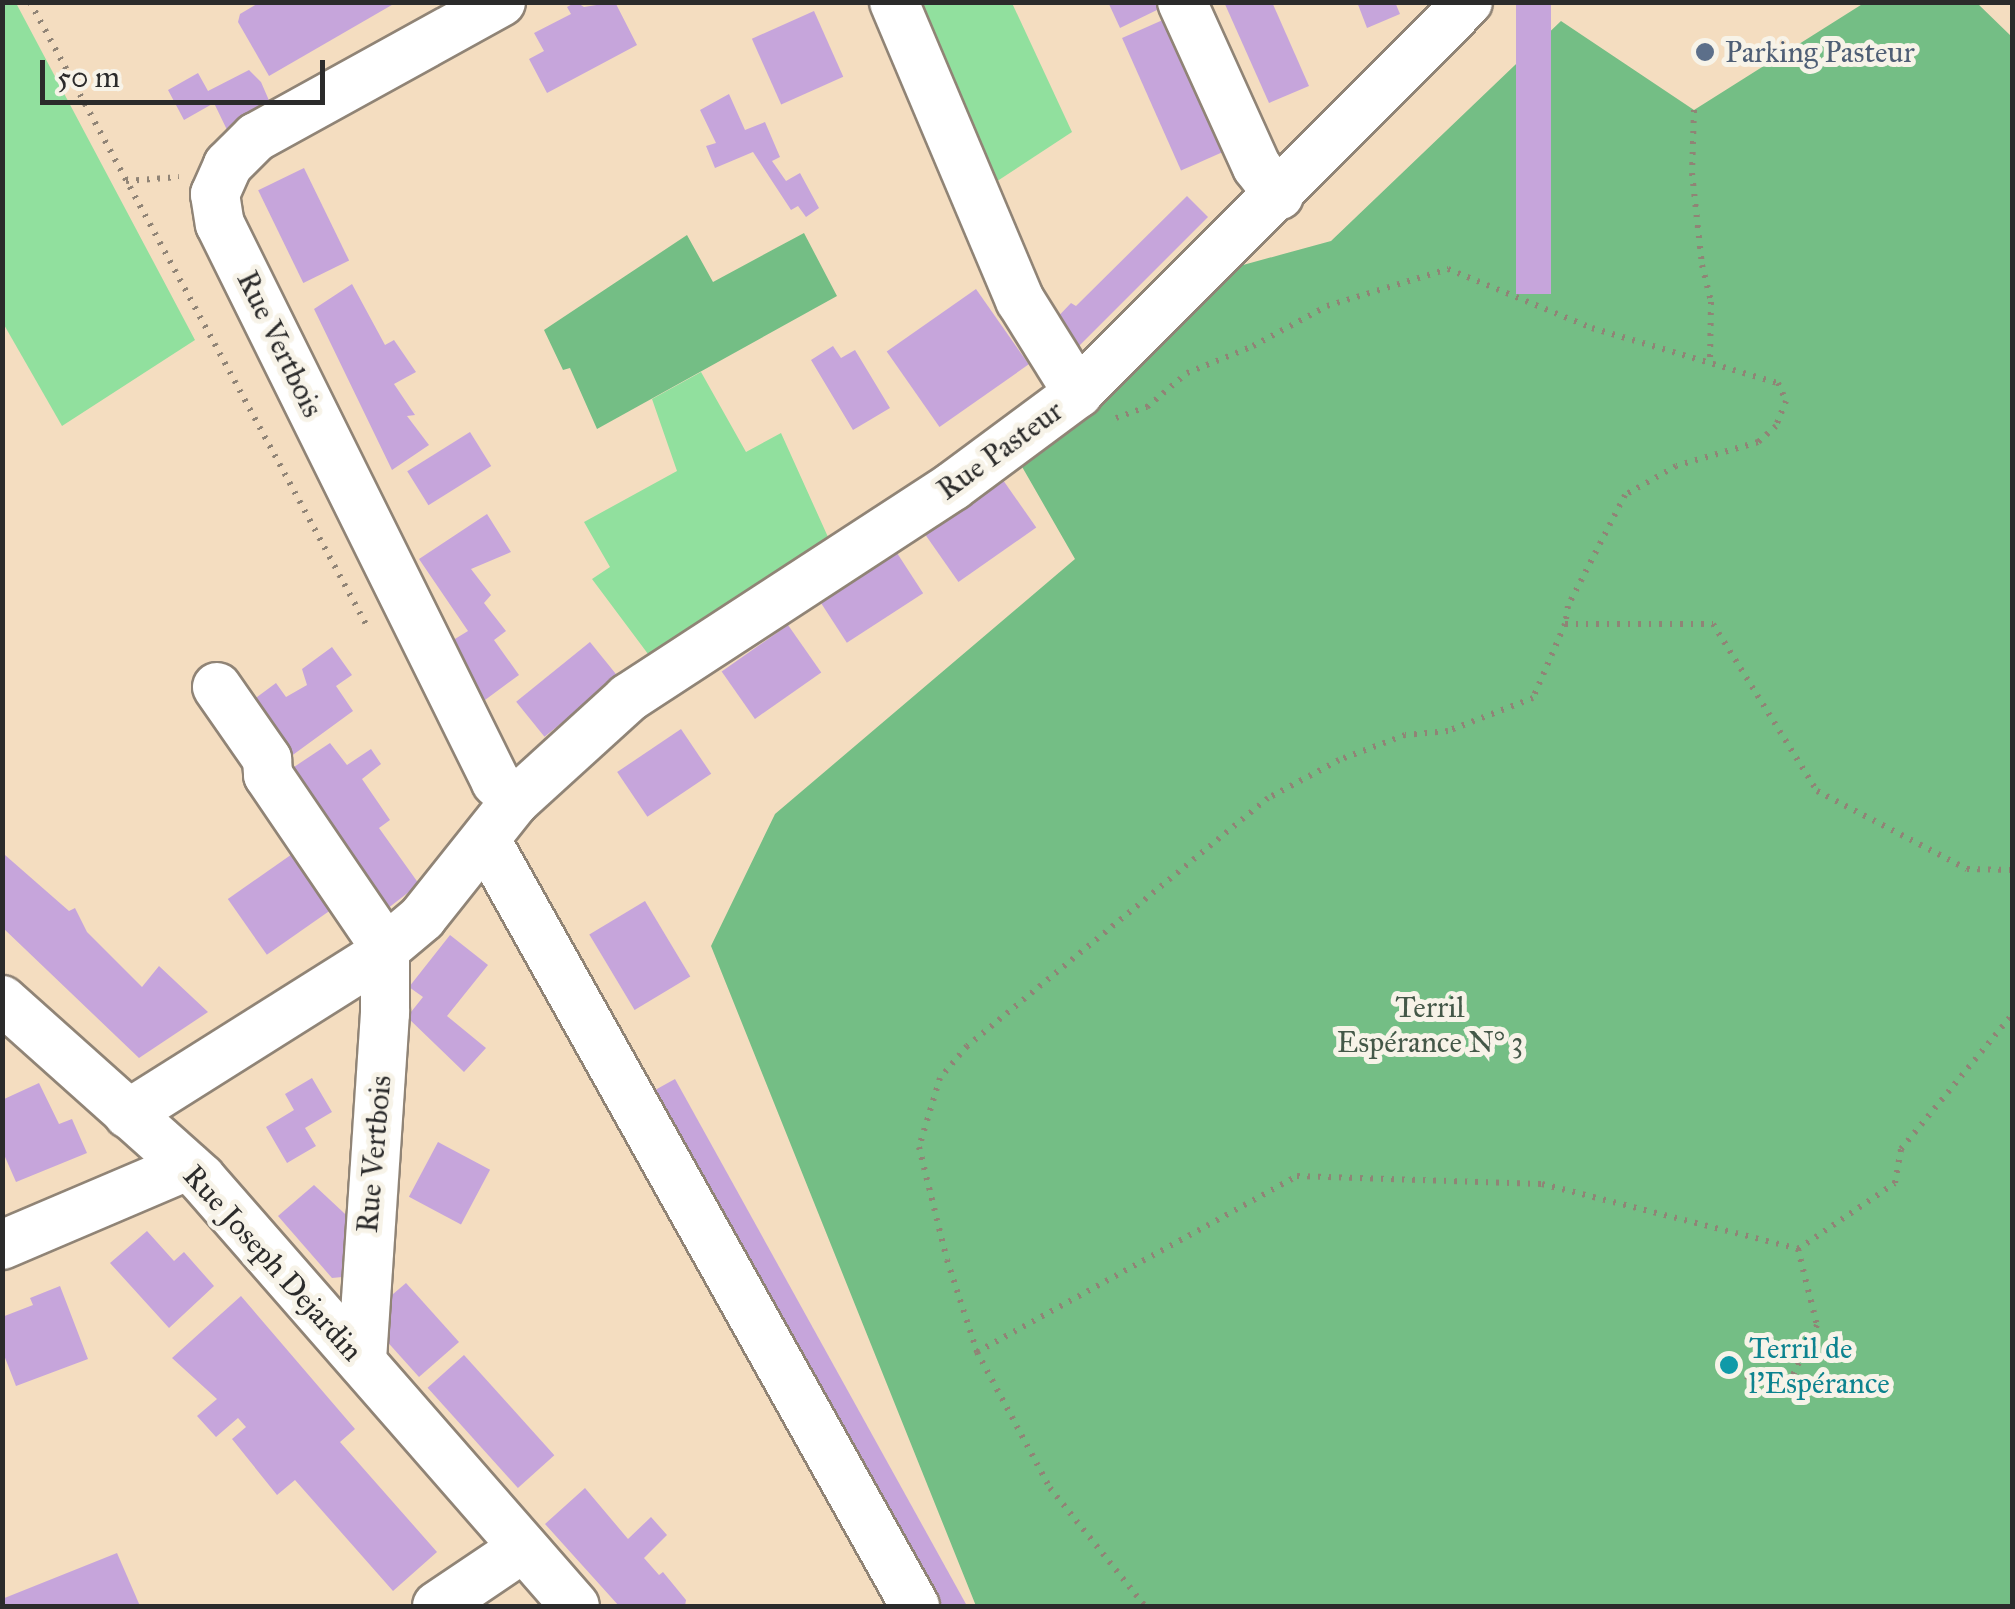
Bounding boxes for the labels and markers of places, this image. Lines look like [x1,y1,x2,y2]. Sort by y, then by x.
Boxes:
place label: Parking Pasteur [1725,34,1915,70]
marker: Parking Pasteur [1694,41,1716,63]
place label: Terril de l'Espérance [1749,1330,1890,1400]
marker: Terril de l'Espérance [1718,1354,1740,1376]

